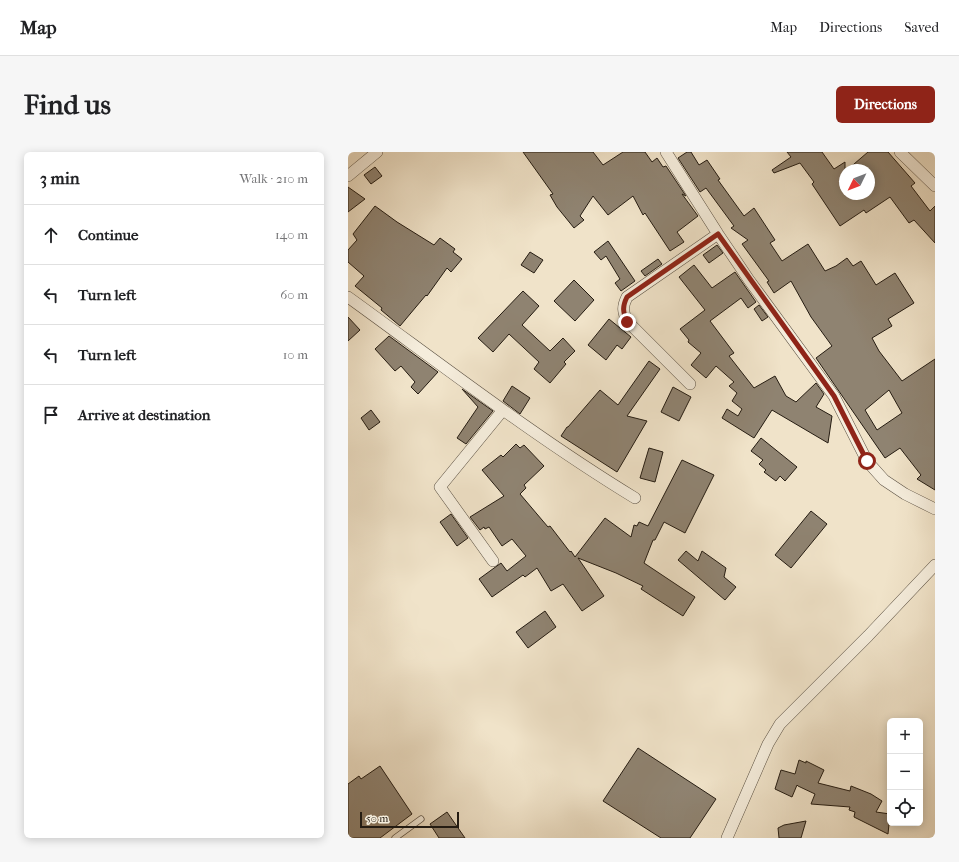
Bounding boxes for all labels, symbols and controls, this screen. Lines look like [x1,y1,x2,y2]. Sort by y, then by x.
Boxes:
text: Map [20,17,56,39]
text: Map [770,19,797,36]
text: Directions [819,19,882,36]
text: Saved [904,19,939,36]
button: Directions [836,86,935,123]
text: Find us [24,88,111,121]
north arrow [839,164,875,200]
text: 3 min [40,168,80,188]
text: Walk · 210 m [240,171,308,186]
icon: ahead [40,224,62,246]
text: Continue [78,226,138,244]
text: 140 m [275,227,308,242]
icon: left [40,284,62,306]
text: Turn left [78,286,136,304]
text: 60 m [280,287,308,302]
route end [618,313,636,331]
icon: left [40,344,62,366]
text: Turn left [78,346,136,364]
text: 10 m [283,347,308,362]
icon: arrive [40,404,62,426]
text: Arrive at destination [78,406,210,424]
route start [858,452,876,470]
map controls [887,718,923,826]
button: + [887,718,923,754]
button: − [887,754,923,790]
button: locate [887,790,923,826]
scale bar [360,810,459,829]
text: 50 m [366,812,388,825]

